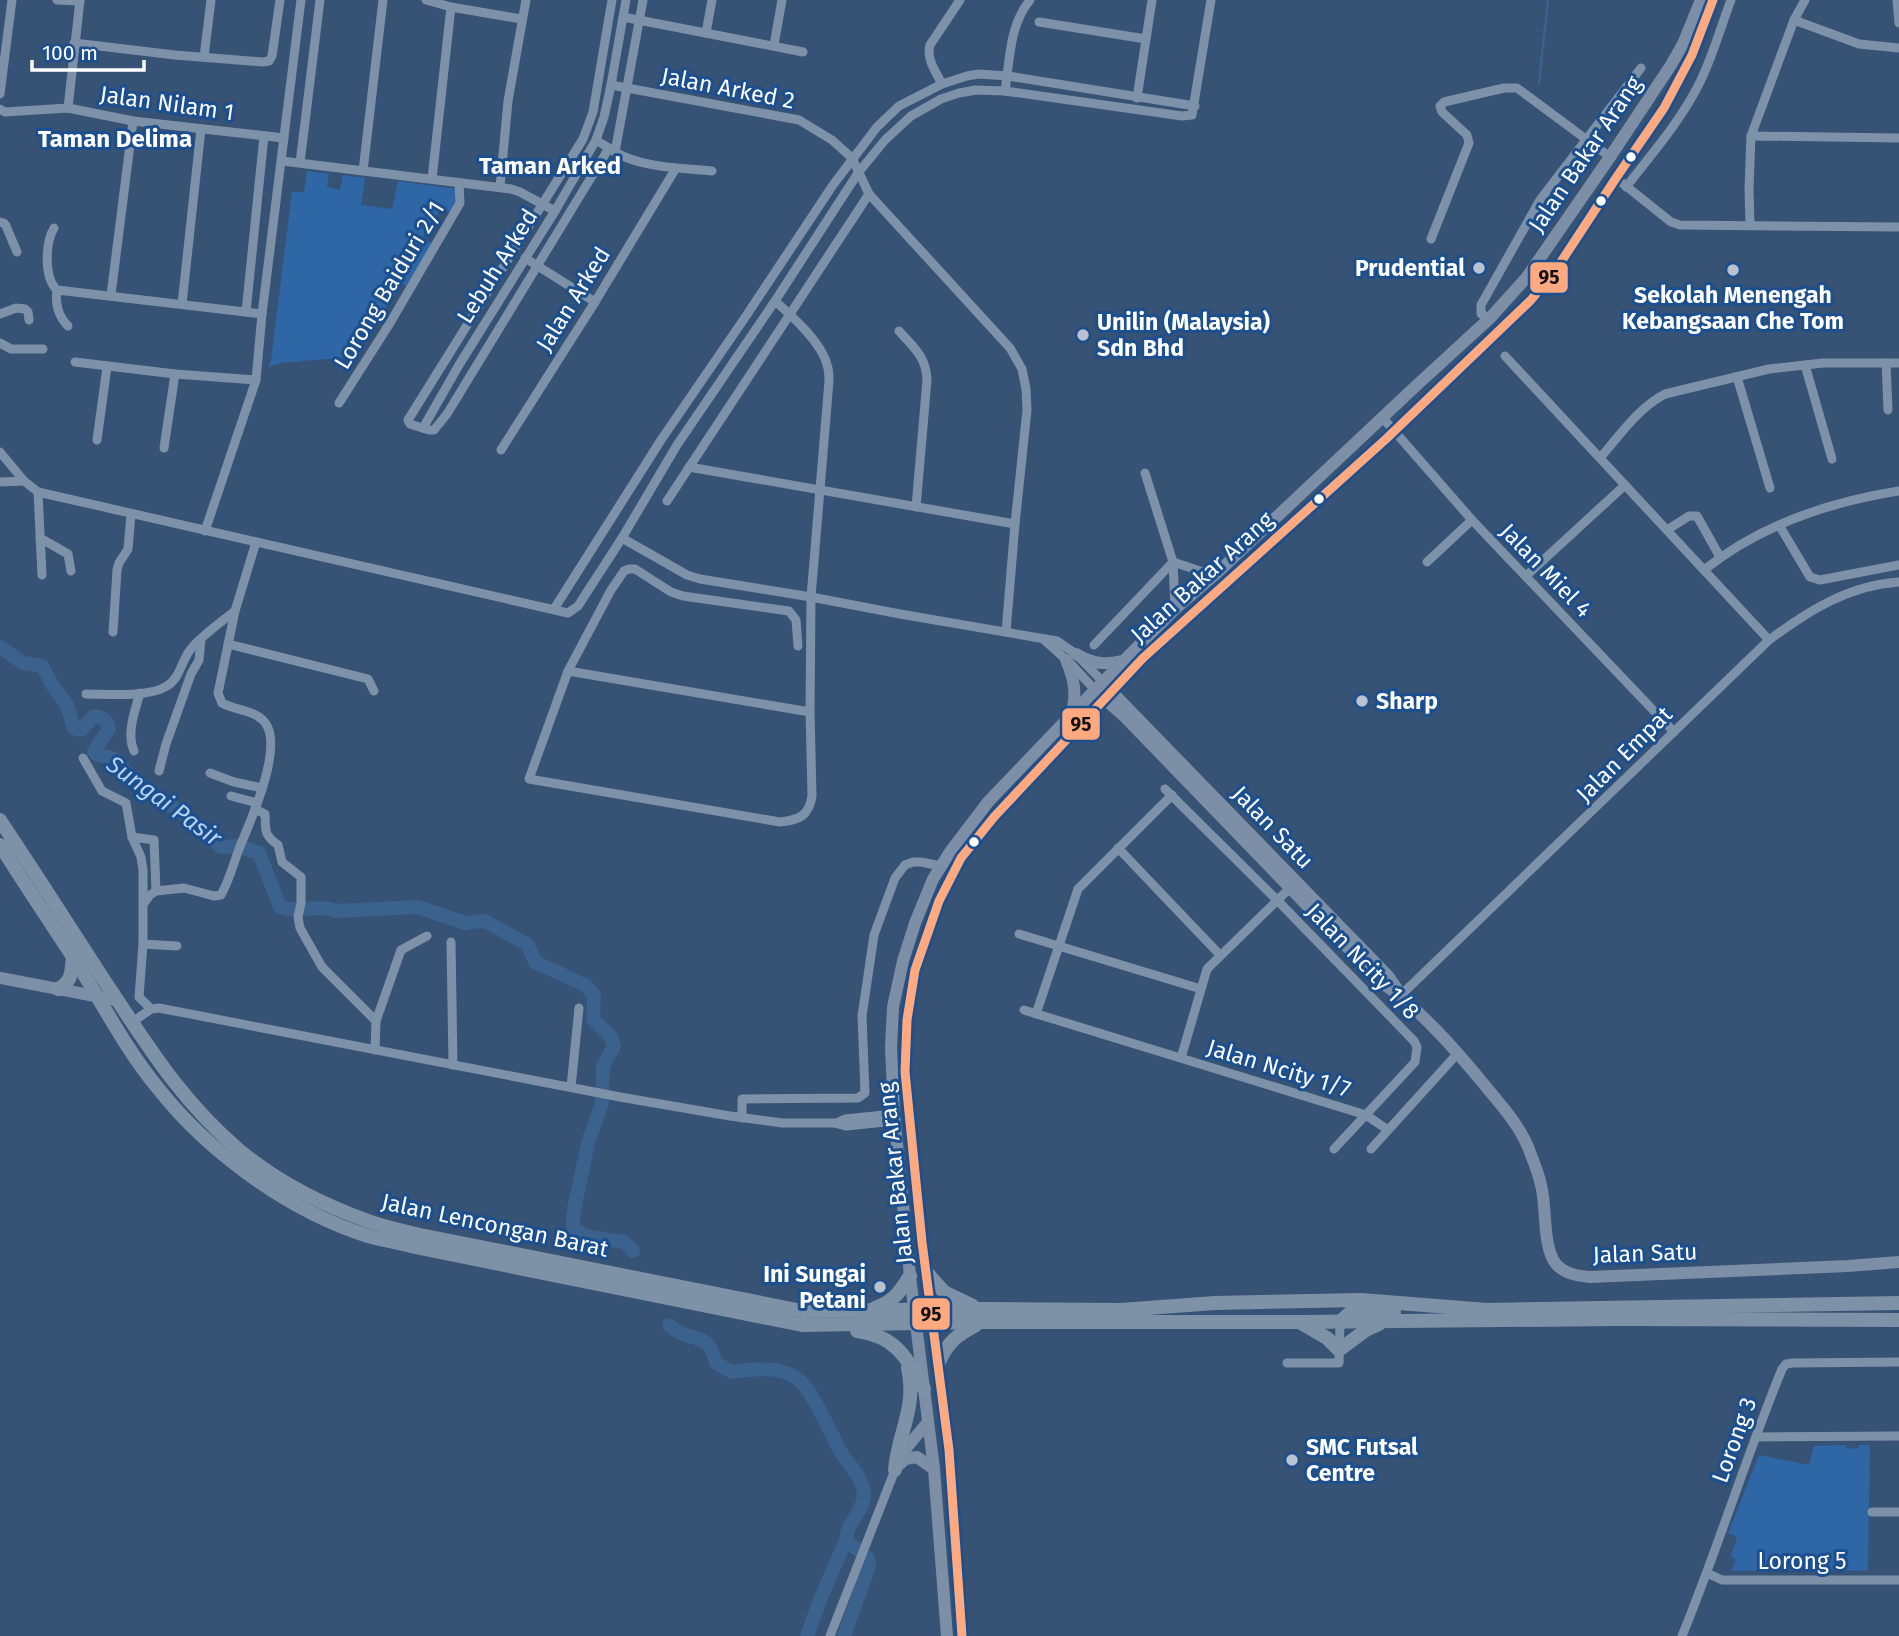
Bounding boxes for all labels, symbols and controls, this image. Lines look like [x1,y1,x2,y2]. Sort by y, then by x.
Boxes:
scale bar [32,28,144,72]
text: 100 m [42,40,98,66]
street label: Jalan Arked 2 [659,61,797,115]
street label: Jalan Bakar Arang [1522,70,1648,238]
street label: Jalan Nilam 1 [98,80,236,126]
district label: Taman Delima [38,125,192,153]
unlabelled marker [1624,150,1638,164]
district label: Taman Arked [479,152,621,180]
unlabelled marker [1594,194,1608,208]
street label: Lorong Baiduri 2/1 [328,196,450,374]
street label: Lebuh Arked [451,203,543,329]
street label: Jalan Arked [530,242,616,356]
place label: Prudential [1355,254,1465,282]
marker: Prudential [1471,260,1487,276]
line badge: 95 [1529,261,1569,294]
marker: Sekolah Menengah Kebangsaan Che Tom [1725,262,1741,278]
text: 95 [1539,266,1559,289]
place label: Sekolah Menengah Kebangsaan Che Tom [1622,281,1844,335]
place label: Unilin (Malaysia) Sdn Bhd [1097,308,1271,362]
marker: Unilin (Malaysia) Sdn Bhd [1075,327,1091,343]
unlabelled marker [1312,492,1326,506]
street label: Jalan Bakar Arang [1125,505,1279,649]
street label: Jalan Miel 4 [1494,517,1598,623]
place label: Sharp [1376,687,1438,715]
marker: Sharp [1354,693,1370,709]
street label: Jalan Empat [1570,700,1678,808]
line badge: 95 [1061,707,1101,741]
text: 95 [1071,713,1091,736]
water label: Sungai Pasir [100,749,227,852]
street label: Jalan Satu [1227,780,1319,874]
unlabelled marker [967,835,981,849]
street label: Jalan Ncity 1/8 [1301,897,1425,1025]
street label: Jalan Ncity 1/7 [1204,1033,1354,1103]
street label: Jalan Bakar Arang [872,1081,918,1265]
street label: Jalan Lencongan Barat [379,1187,612,1263]
street label: Jalan Satu [1592,1237,1698,1269]
place label: Ini Sungai Petani [763,1260,866,1314]
marker: Ini Sungai Petani [872,1279,888,1295]
line badge: 95 [911,1297,951,1331]
text: 95 [921,1303,941,1326]
street label: Lorong 3 [1706,1393,1762,1487]
place label: SMC Futsal Centre [1306,1433,1418,1487]
marker: SMC Futsal Centre [1284,1452,1300,1468]
street label: Lorong 5 [1758,1547,1847,1575]

